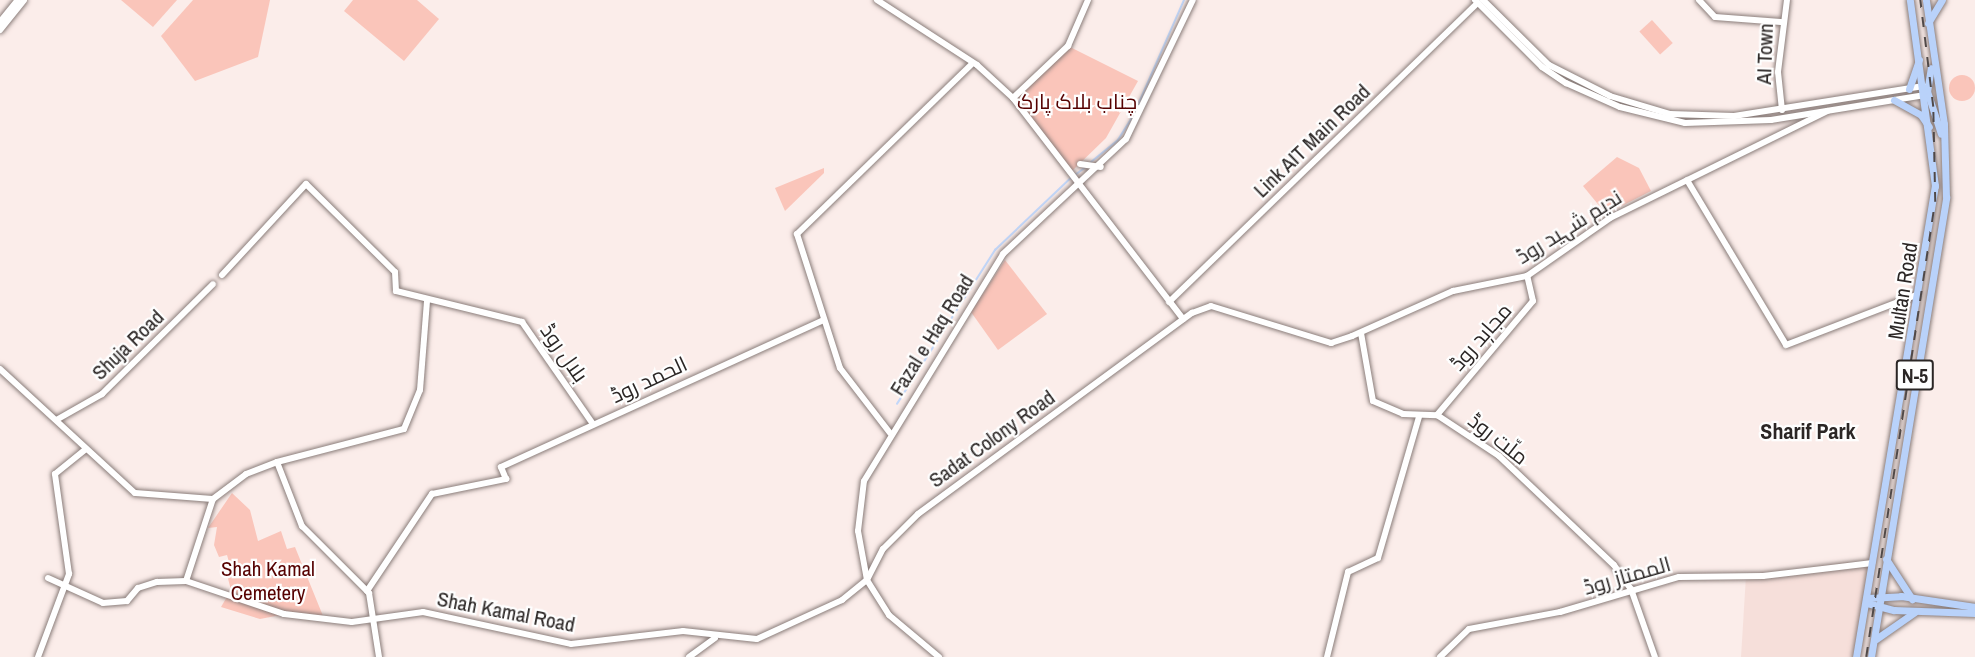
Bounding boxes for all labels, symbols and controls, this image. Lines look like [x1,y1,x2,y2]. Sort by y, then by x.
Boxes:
street label: AI Town [1751,23,1779,85]
street label: Link AIT Main Road [1248,79,1376,203]
park label: چناب بلاک پارک [1017,89,1137,115]
street label: ندیم شہید روڈ [1511,185,1627,269]
street label: Multan Road [1883,241,1923,341]
street label: Fazal e Haq Road [885,270,979,400]
street label: مجاہد روڈ [1445,298,1517,376]
street label: Shuja Road [87,305,169,385]
street label: بلال روڈ [535,319,593,387]
street label: الحمد روڈ [607,351,691,409]
road number: N-5 [1896,358,1934,392]
street label: Sadat Colony Road [924,385,1060,493]
street label: ملّت روڈ [1463,408,1533,470]
district label: Sharif Park [1760,419,1856,445]
street label: الممتاز روڈ [1580,552,1674,600]
park label: Shah Kamal Cemetery [221,556,315,606]
street label: Shah Kamal Road [435,586,577,638]

